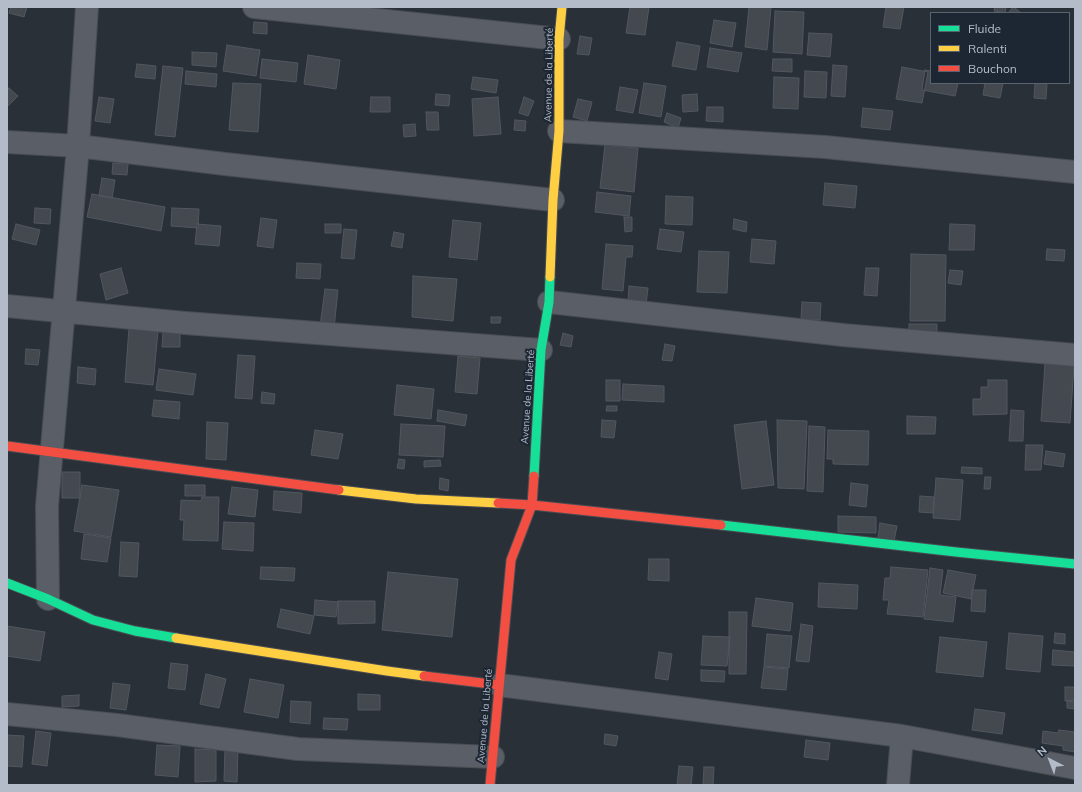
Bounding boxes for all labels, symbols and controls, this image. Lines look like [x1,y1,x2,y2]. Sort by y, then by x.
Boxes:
legend [930,12,1070,84]
text: Fluide [968,21,1001,36]
street label: Avenue de la Liberté [542,28,556,122]
text: Ralenti [968,41,1007,56]
text: Bouchon [968,61,1017,76]
street label: Avenue de la Liberté [519,349,537,445]
street label: Avenue de la Liberté [475,668,495,764]
north arrow [1030,740,1070,780]
text: N [1034,743,1050,759]

